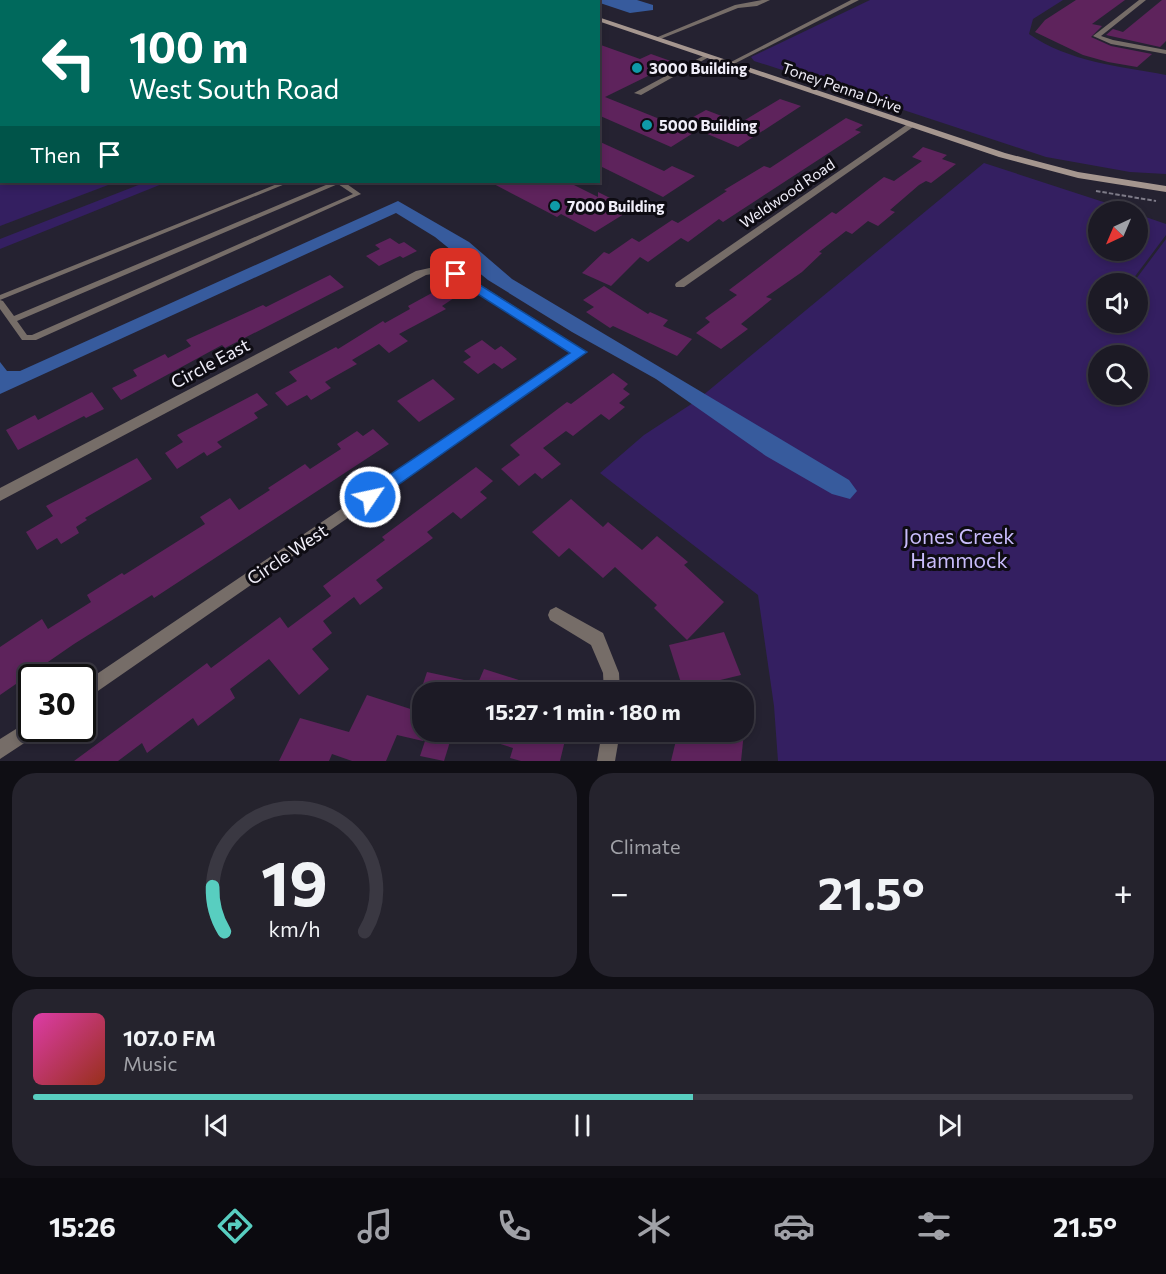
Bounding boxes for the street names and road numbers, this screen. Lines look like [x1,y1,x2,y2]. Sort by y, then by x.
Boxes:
street label: Toney Penna Drive [780,58,904,116]
street label: Weldwood Road [736,155,838,231]
street label: Circle East [167,333,253,393]
street label: Circle West [243,519,331,589]

